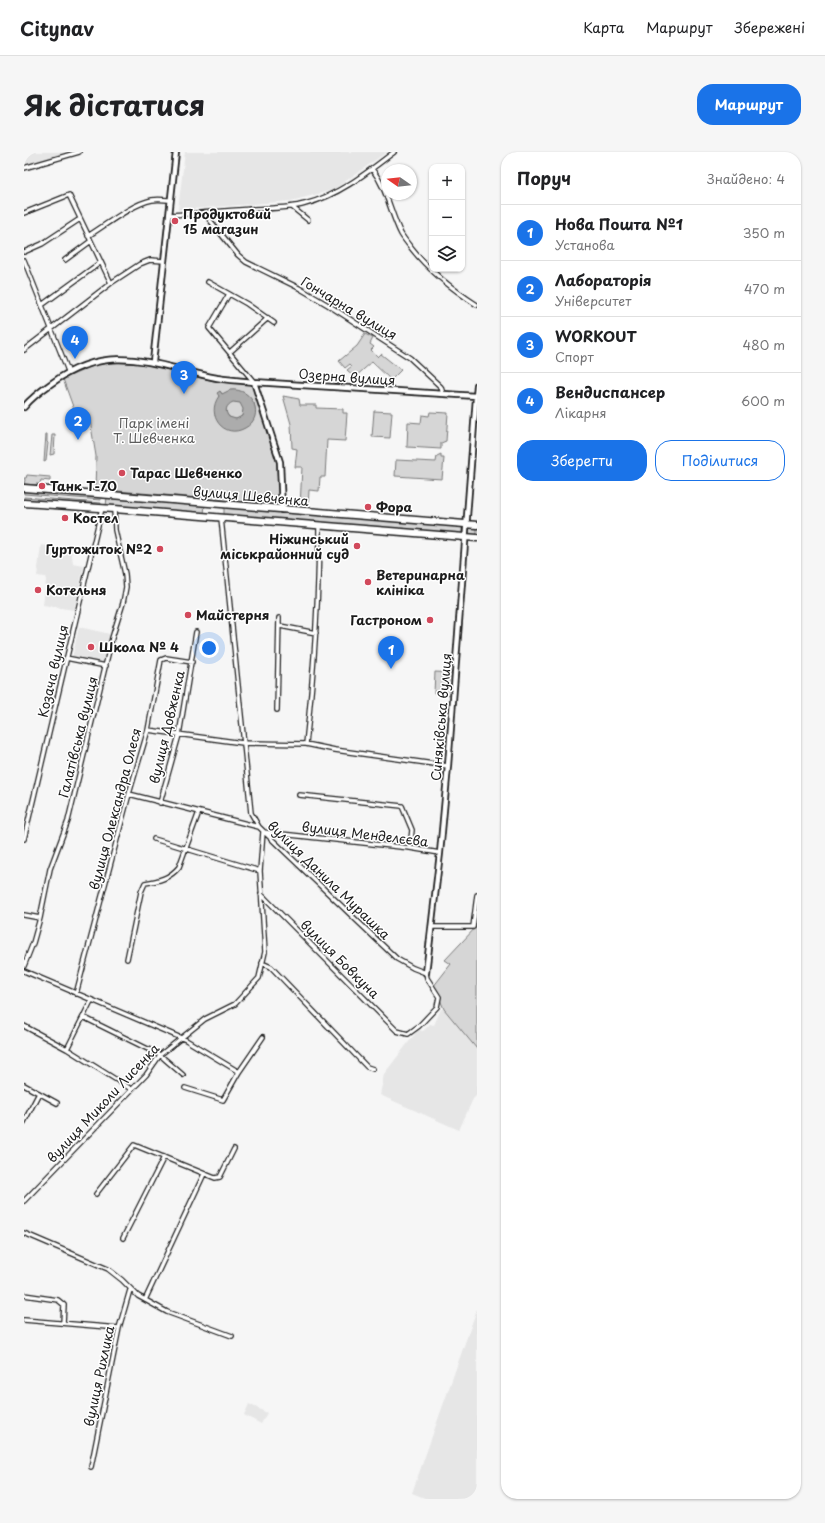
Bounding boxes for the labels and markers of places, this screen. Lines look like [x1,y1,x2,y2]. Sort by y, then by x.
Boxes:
place label: Продуктовий 15 магазин [183,204,271,238]
marker: Продуктовий 15 магазин [170,216,180,226]
pin: 4 [62,326,88,359]
pin: 3 [171,361,197,394]
pin: 2 [65,407,91,440]
place label: Тарас Шевченко [130,463,242,482]
marker: Тарас Шевченко [117,468,127,478]
place label: Танк Т-70 [50,476,117,495]
marker: Танк Т-70 [37,481,47,491]
place label: Фора [376,497,412,516]
marker: Фора [363,502,373,512]
place label: Костел [73,508,118,527]
marker: Костел [60,513,70,523]
place label: Ніжинський міськрайонний суд [220,529,349,563]
place label: Гуртожиток №2 [45,539,152,558]
marker: Ніжинський міськрайонний суд [352,541,362,551]
marker: Гуртожиток №2 [155,544,165,554]
place label: Ветеринарна клініка [376,565,465,599]
marker: Ветеринарна клініка [363,577,373,587]
place label: Котельня [46,580,107,599]
marker: Котельня [33,585,43,595]
place label: Майстерня [196,605,269,624]
marker: Майстерня [183,610,193,620]
place label: Гастроном [350,610,422,629]
marker: Гастроном [425,615,435,625]
pin: 1 [378,636,404,669]
place label: Школа № 4 [99,637,179,656]
marker: Школа № 4 [86,642,96,652]

